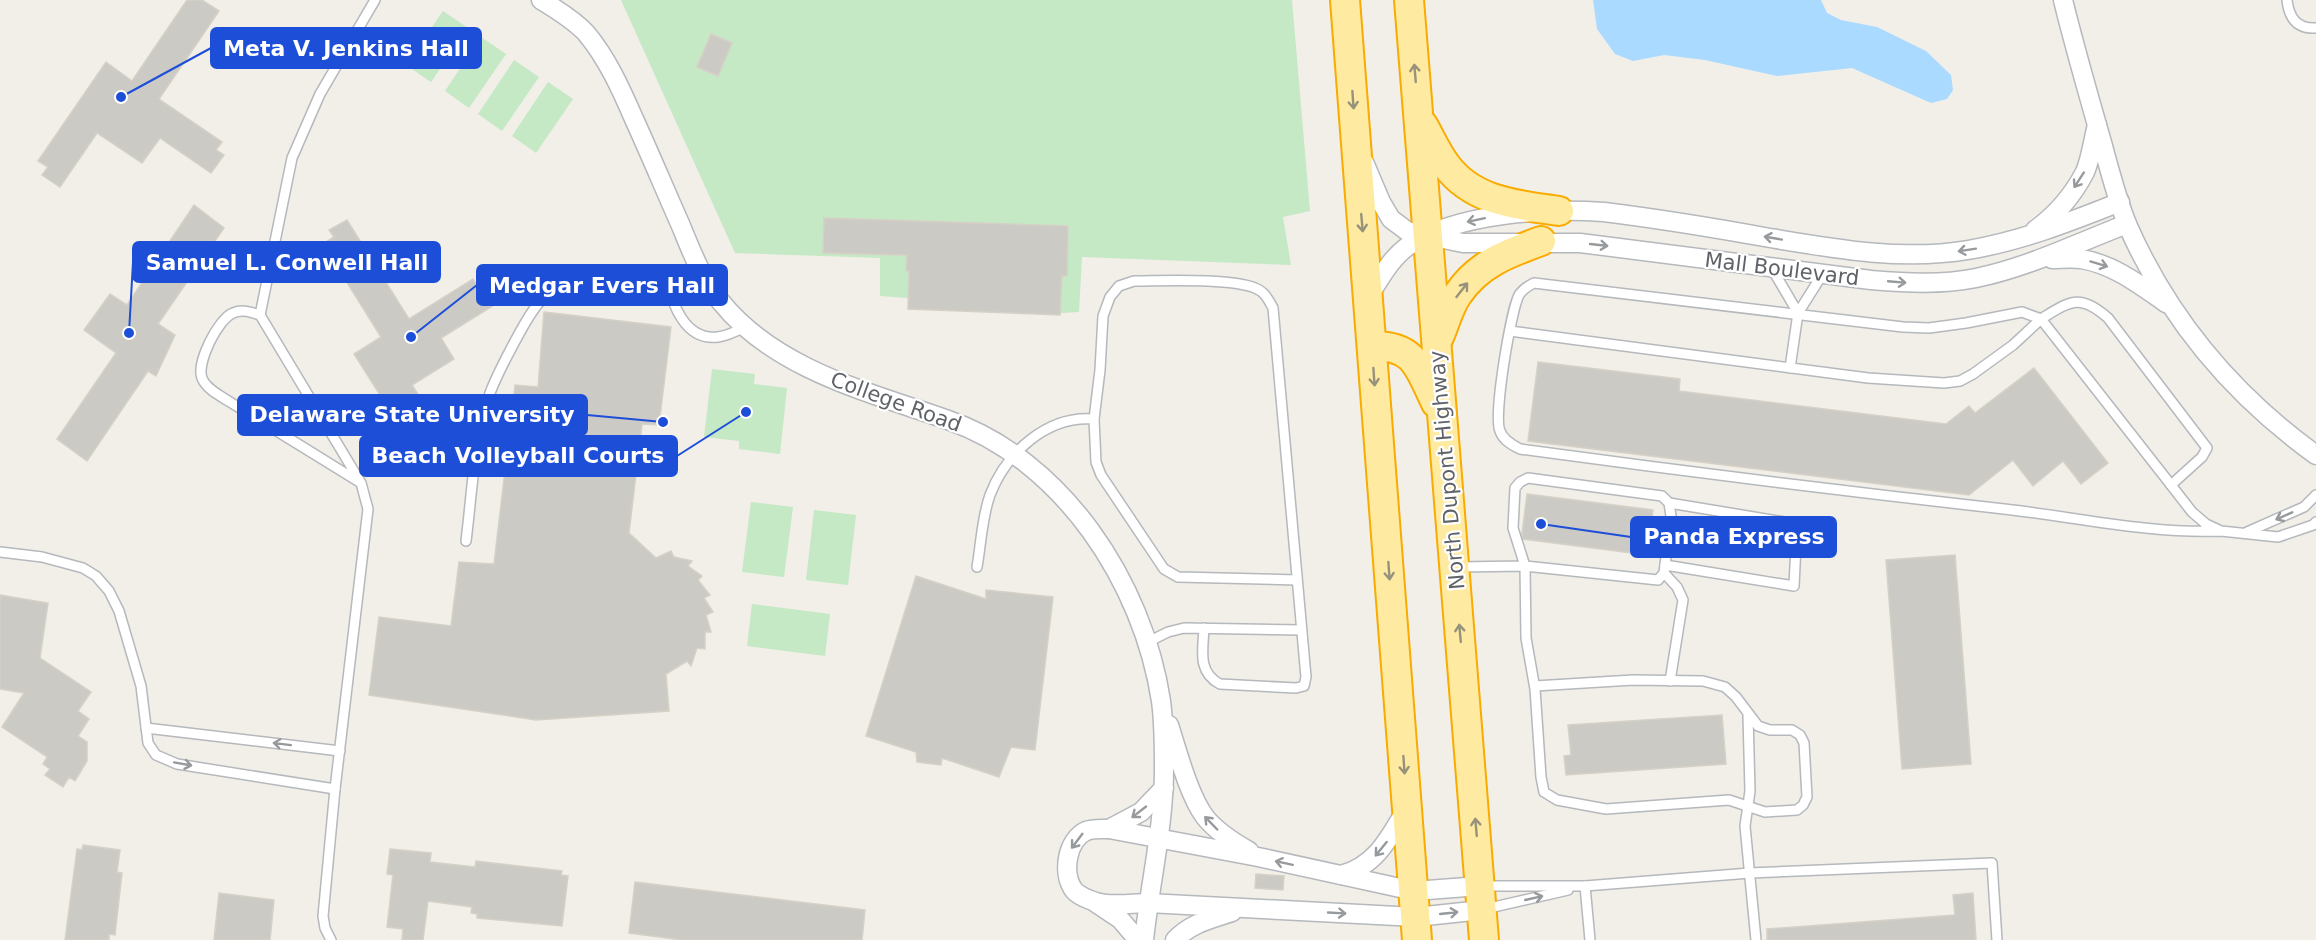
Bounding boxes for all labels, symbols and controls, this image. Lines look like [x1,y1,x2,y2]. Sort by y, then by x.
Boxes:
callout: Meta V. Jenkins Hall [211,28,481,68]
text: Meta V. Jenkins Hall [223,36,469,61]
one-way arrow [1409,64,1420,84]
one-way arrow [1347,90,1358,110]
one-way arrow [2073,171,2085,188]
one-way arrow [1357,212,1368,232]
one-way arrow [1466,215,1486,226]
one-way arrow [1764,233,1783,244]
one-way arrow [1589,240,1608,251]
callout: Samuel L. Conwell Hall [133,242,440,282]
one-way arrow [1957,245,1977,256]
street label: Mall Boulevard [1703,248,1861,290]
text: Samuel L. Conwell Hall [146,250,428,275]
one-way arrow [2089,259,2108,270]
callout: Medgar Evers Hall [477,265,727,305]
text: Medgar Evers Hall [489,273,715,298]
one-way arrow [1886,277,1906,288]
one-way arrow [1456,282,1468,298]
street label: North Dupont Highway [1425,349,1469,591]
one-way arrow [1369,366,1380,386]
street label: College Road [827,367,965,437]
callout: Delaware State University [238,395,587,435]
text: Delaware State University [249,402,575,427]
callout: Beach Volleyball Courts [360,436,677,476]
text: Beach Volleyball Courts [372,443,664,468]
one-way arrow [2275,511,2293,522]
callout: Panda Express [1631,517,1836,557]
text: Panda Express [1643,524,1825,549]
one-way arrow [1384,560,1395,580]
one-way arrow [1454,623,1465,643]
one-way arrow [273,738,293,749]
one-way arrow [1399,755,1410,775]
one-way arrow [172,759,192,770]
one-way arrow [1131,806,1147,819]
one-way arrow [1204,815,1218,830]
one-way arrow [1470,818,1481,838]
one-way arrow [1071,832,1083,848]
one-way arrow [1374,841,1388,856]
one-way arrow [1275,856,1294,868]
one-way arrow [1524,891,1543,903]
one-way arrow [1327,907,1347,918]
one-way arrow [1438,907,1458,918]

